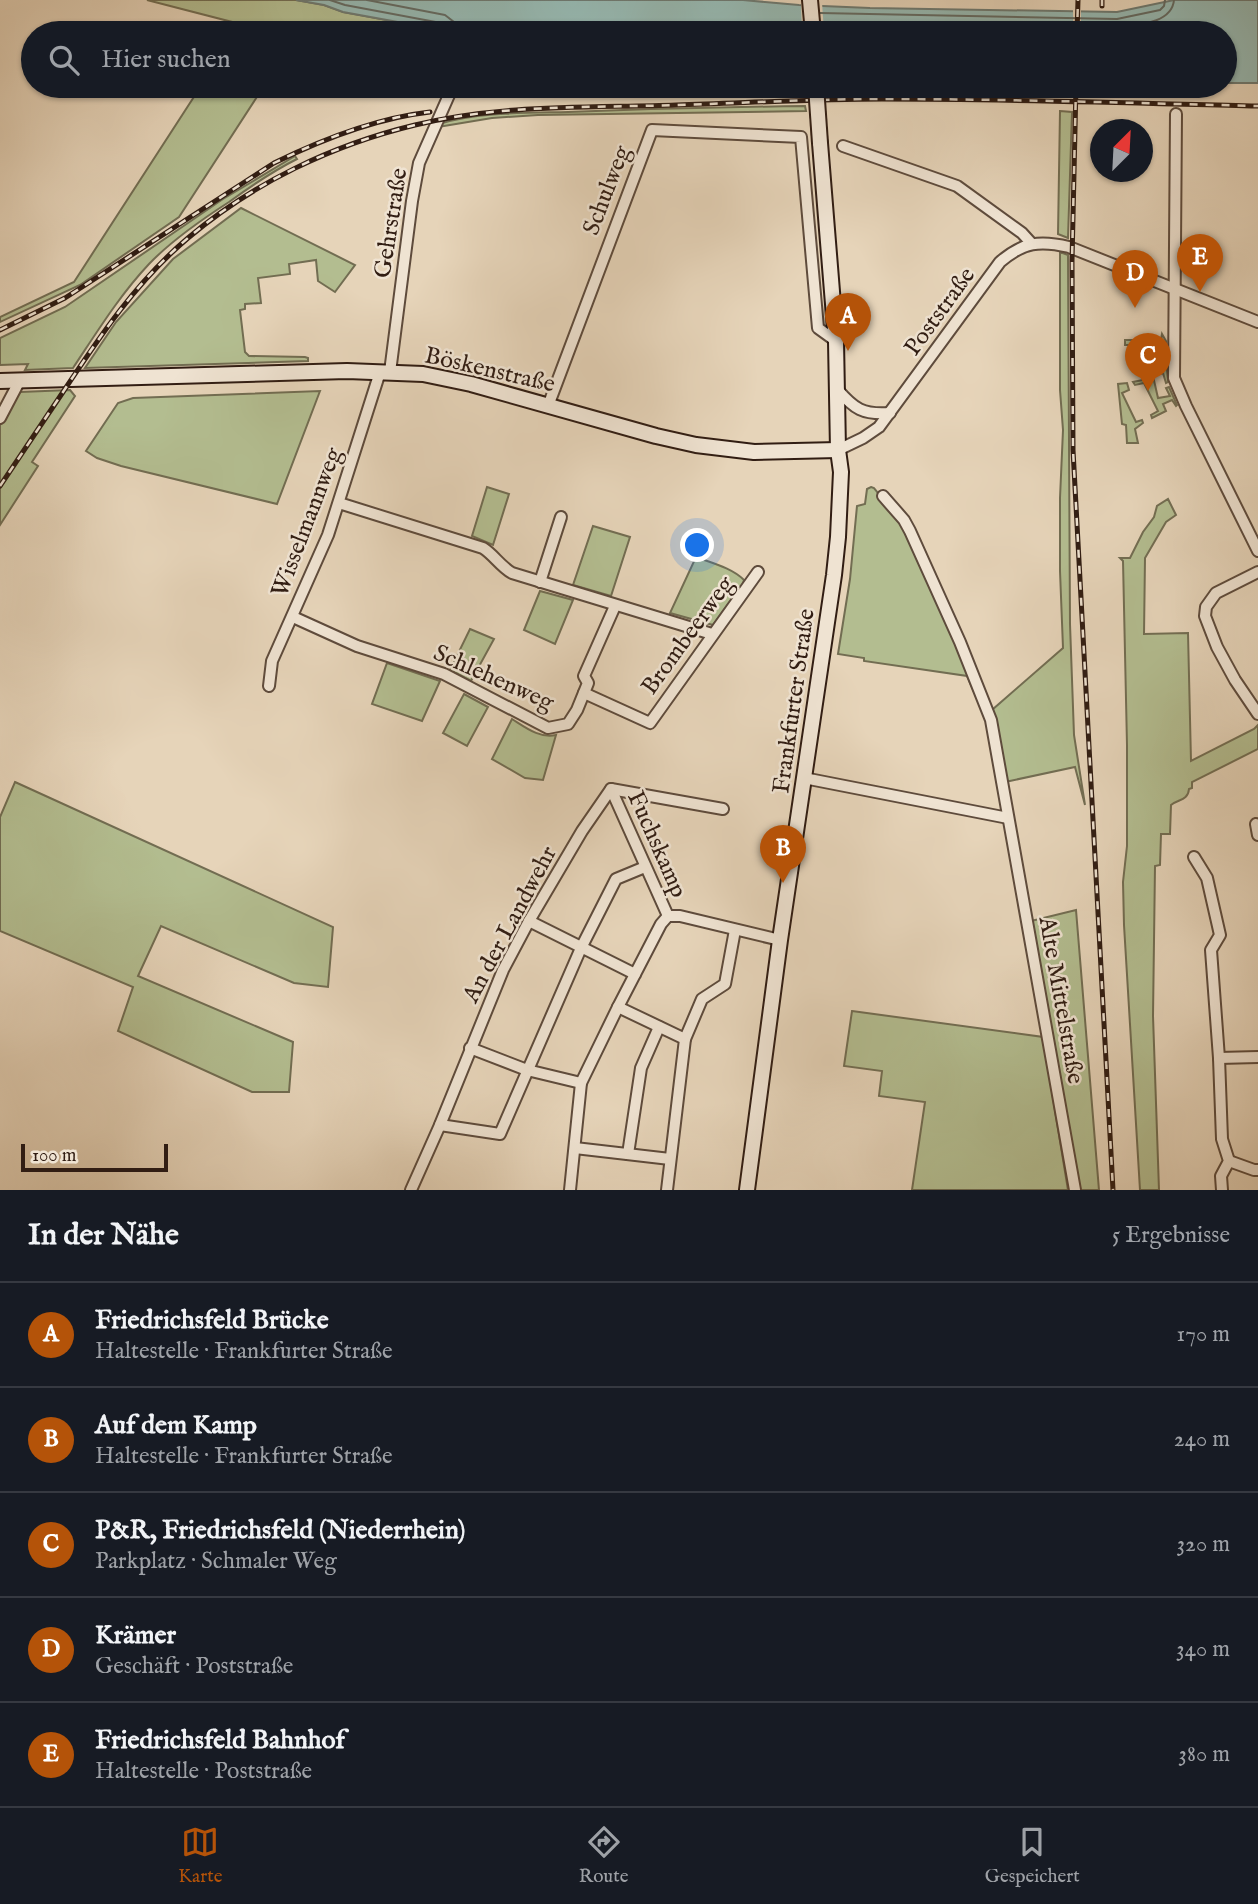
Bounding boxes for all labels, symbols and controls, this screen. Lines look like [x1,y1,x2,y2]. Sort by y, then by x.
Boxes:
search box [21,21,1237,98]
icon: search [45,41,83,79]
text: Hier suchen [101,43,231,76]
north arrow [1090,119,1153,182]
street label: Schulweg [576,140,639,240]
street label: Gehrstraße [367,166,415,280]
pin: E [1177,234,1223,292]
pin: D [1112,250,1158,308]
street label: Poststraße [898,261,983,362]
pin: A [825,293,871,351]
pin: C [1125,333,1171,391]
street label: Böskenstraße [421,340,558,401]
street label: Wisselmannweg [265,442,350,602]
your location [680,528,714,562]
street label: Brombeerweg [635,570,742,701]
street label: Frankfurter Straße [766,607,823,796]
street label: Schlehenweg [428,638,559,719]
street label: Fuchskamp [619,786,694,903]
pin: B [760,825,806,883]
street label: An der Landwehr [456,841,565,1009]
street label: Alte Mittelstraße [1030,913,1091,1086]
scale bar [21,1141,168,1173]
text: 100 m [32,1144,76,1168]
text: In der Nähe [28,1217,179,1255]
text: 5 Ergebnisse [1112,1221,1230,1250]
text: Friedrichsfeld Brücke [95,1304,329,1337]
text: A [43,1320,59,1349]
text: 170 m [1177,1320,1230,1349]
text: Haltestelle · Frankfurter Straße [95,1337,393,1366]
text: Auf dem Kamp [95,1409,257,1442]
text: B [43,1425,59,1454]
text: 240 m [1174,1425,1230,1454]
text: Haltestelle · Frankfurter Straße [95,1442,393,1471]
text: P&R, Friedrichsfeld (Niederrhein) [95,1514,465,1547]
text: C [43,1530,59,1559]
text: 320 m [1177,1530,1230,1559]
text: Parkplatz · Schmaler Weg [95,1547,337,1576]
text: Krämer [95,1619,176,1652]
text: D [42,1635,60,1664]
text: 340 m [1176,1635,1230,1664]
text: Geschäft · Poststraße [95,1652,293,1681]
text: Friedrichsfeld Bahnhof [95,1724,345,1757]
text: E [43,1740,59,1769]
text: 380 m [1178,1740,1230,1769]
text: Haltestelle · Poststraße [95,1757,312,1786]
tab: Karte [178,1823,222,1889]
tab: Route [579,1823,628,1889]
tab: Gespeichert [985,1823,1080,1889]

